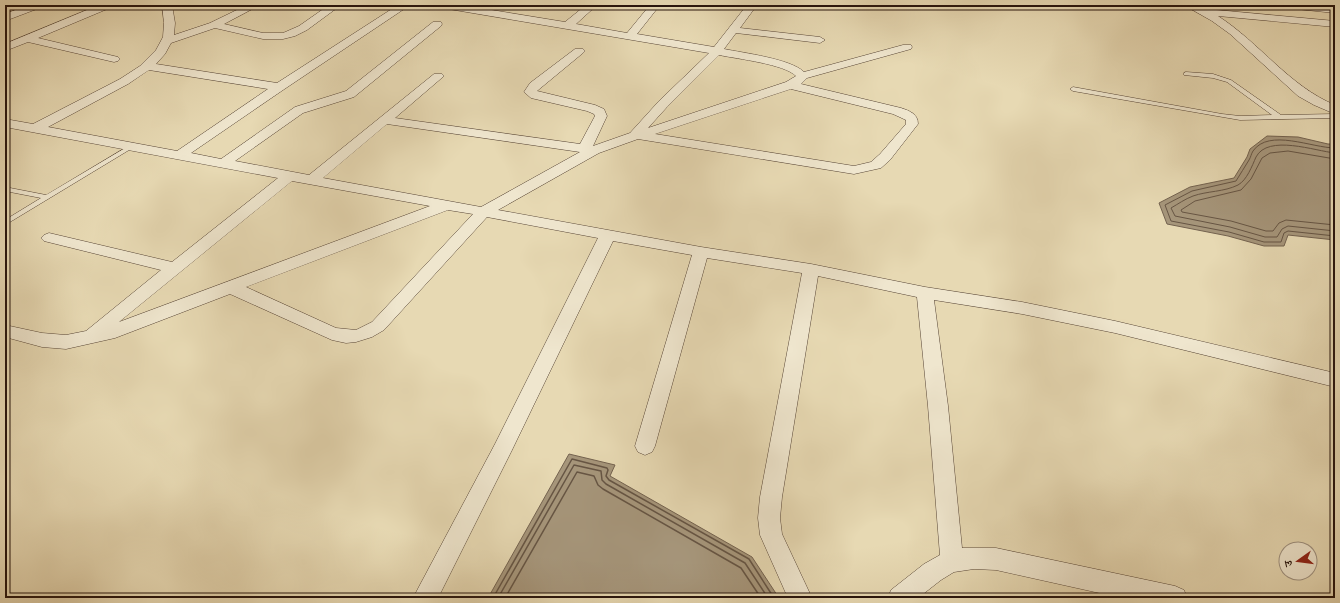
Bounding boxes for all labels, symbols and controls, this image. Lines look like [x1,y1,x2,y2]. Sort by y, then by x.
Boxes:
north arrow [1278,541,1318,581]
text: उ [1280,558,1296,569]

